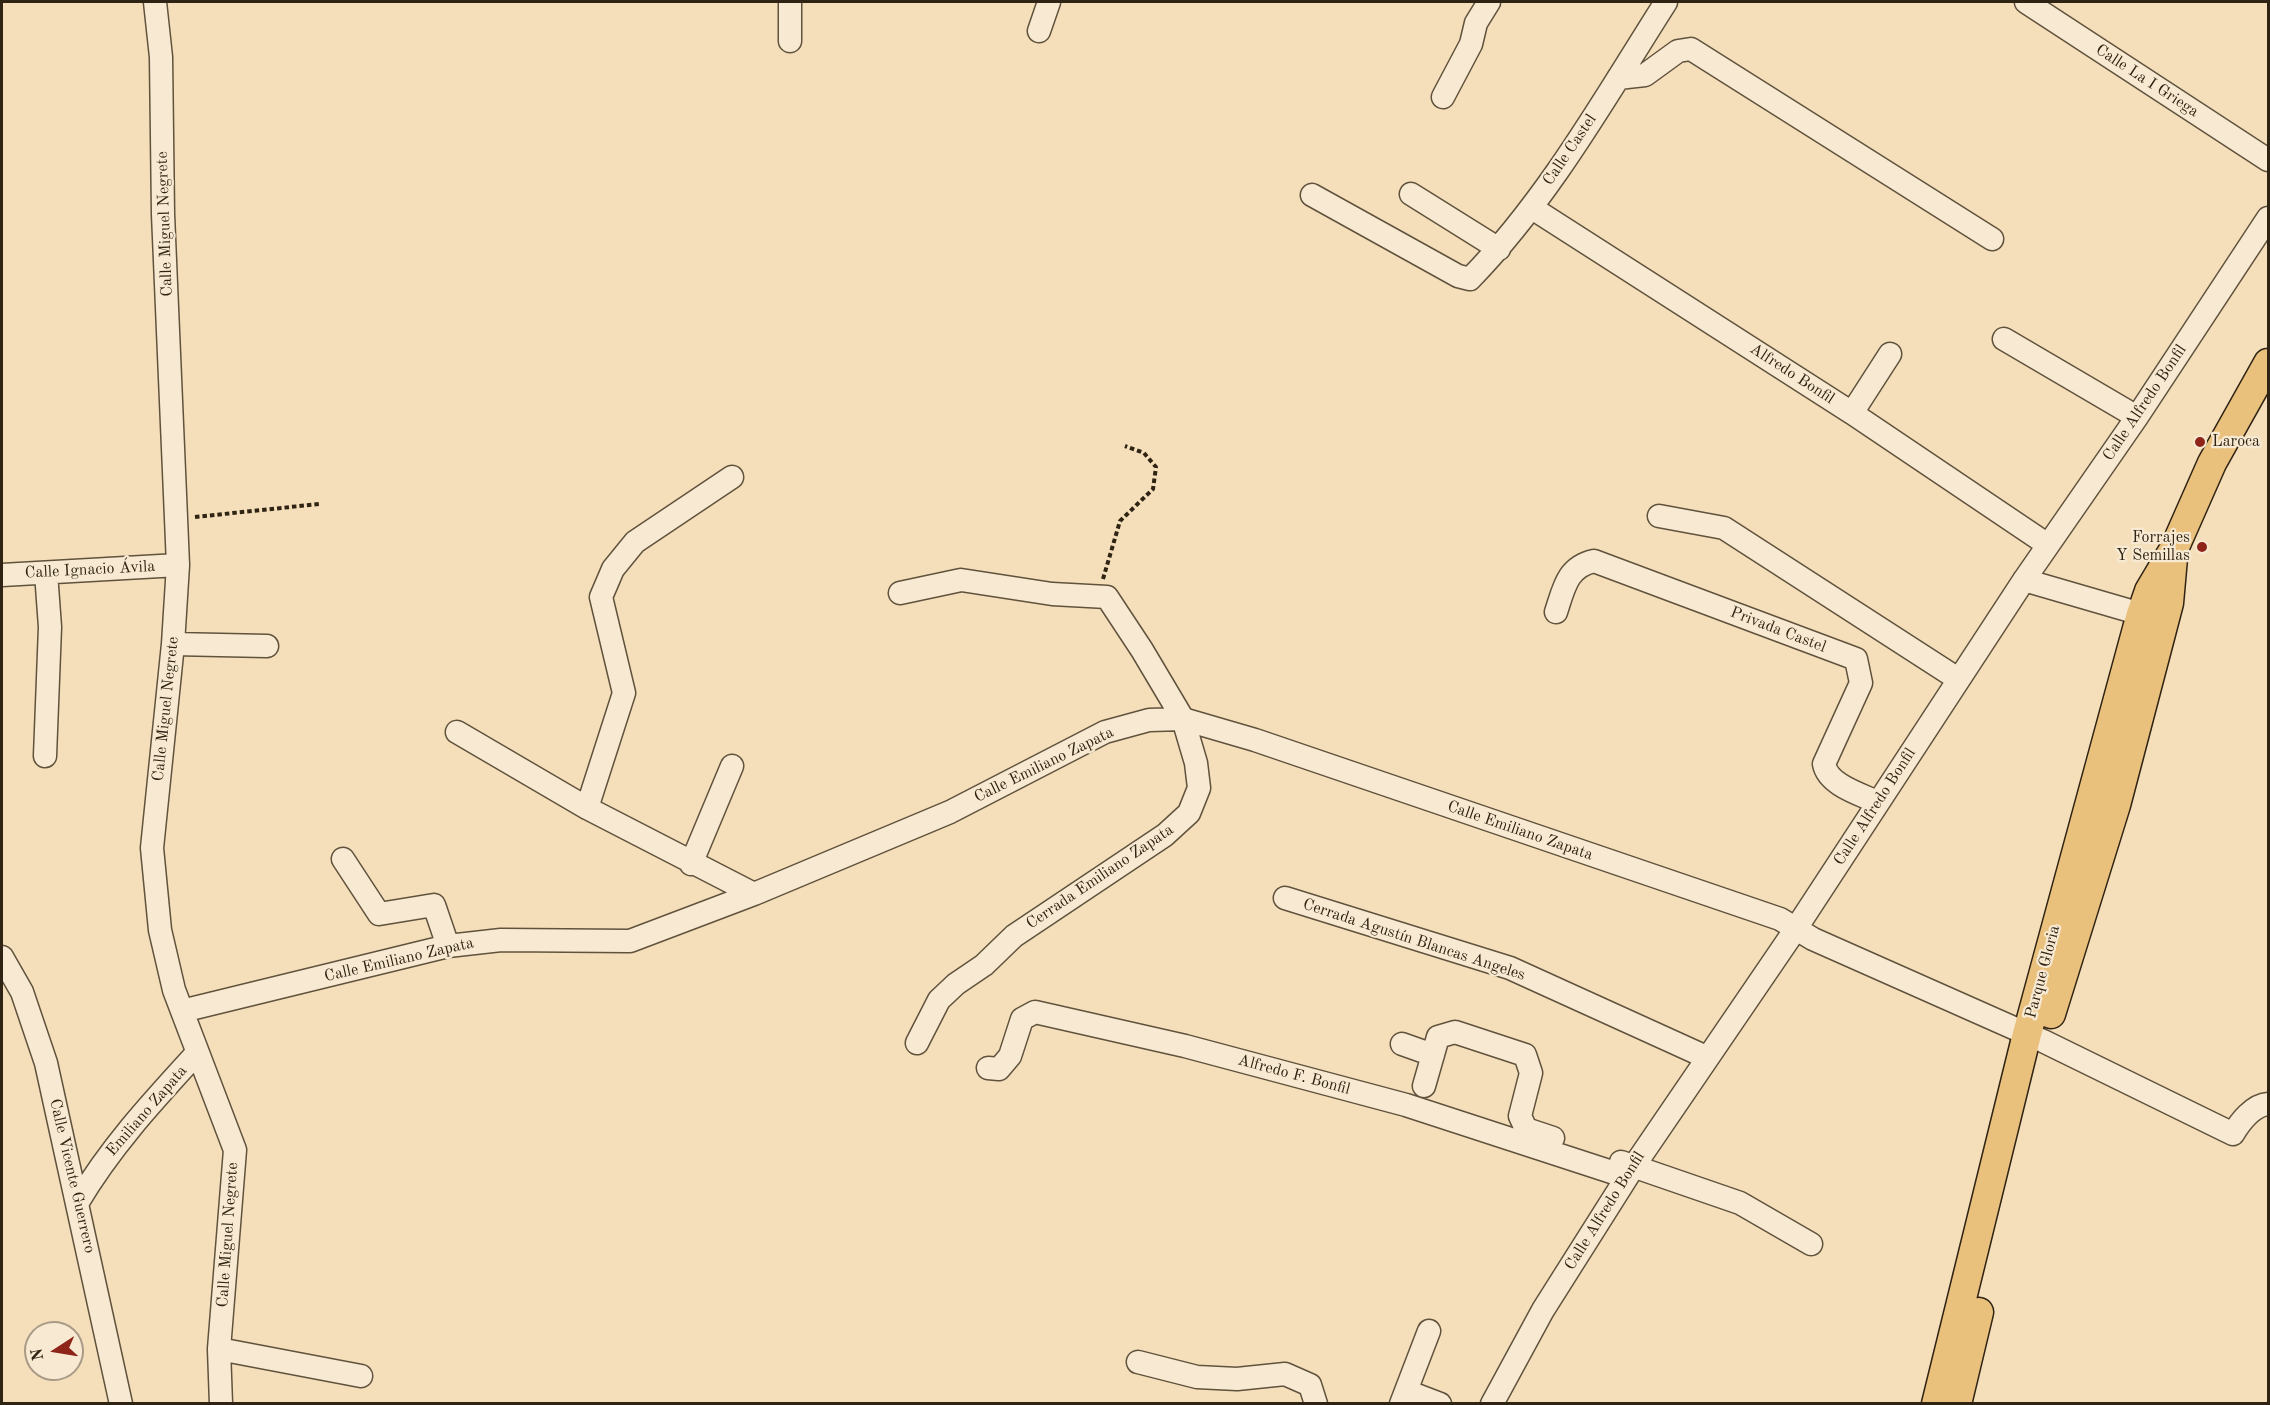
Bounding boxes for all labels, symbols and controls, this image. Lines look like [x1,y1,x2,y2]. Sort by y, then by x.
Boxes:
street label: Calle La I Griega [2092,40,2202,122]
street label: Calle Castel [1539,111,1601,189]
street label: Calle Miguel Negrete [153,151,177,297]
street label: Alfredo Bonfil [1746,340,1838,408]
street label: Calle Alfredo Bonfil [2099,341,2191,465]
place label: Laroca [2212,432,2260,452]
marker: Laroca [2193,435,2207,449]
place label: Forrajes Y Semillas [2116,528,2190,566]
marker: Forrajes Y Semillas [2195,540,2209,554]
street label: Calle Ignacio Ávila [24,557,156,583]
street label: Privada Castel [1727,603,1829,657]
street label: Calle Miguel Negrete [149,636,183,782]
street label: Calle Emiliano Zapata [971,723,1117,807]
street label: Calle Alfredo Bonfil [1830,745,1920,869]
street label: Calle Emiliano Zapata [1445,797,1595,865]
street label: Cerrada Emiliano Zapata [1023,821,1177,933]
street label: Cerrada Agustín Blancas Angeles [1300,895,1528,985]
street label: Parque Gloria [2021,923,2065,1021]
street label: Calle Emiliano Zapata [322,933,476,987]
street label: Alfredo F. Bonfil [1236,1051,1352,1099]
street label: Emiliano Zapata [102,1062,192,1160]
street label: Calle Vicente Guerrero [45,1097,99,1255]
street label: Calle Alfredo Bonfil [1561,1148,1649,1274]
street label: Calle Miguel Negrete [213,1162,243,1308]
north arrow [24,1321,84,1381]
text: N [29,1347,47,1362]

